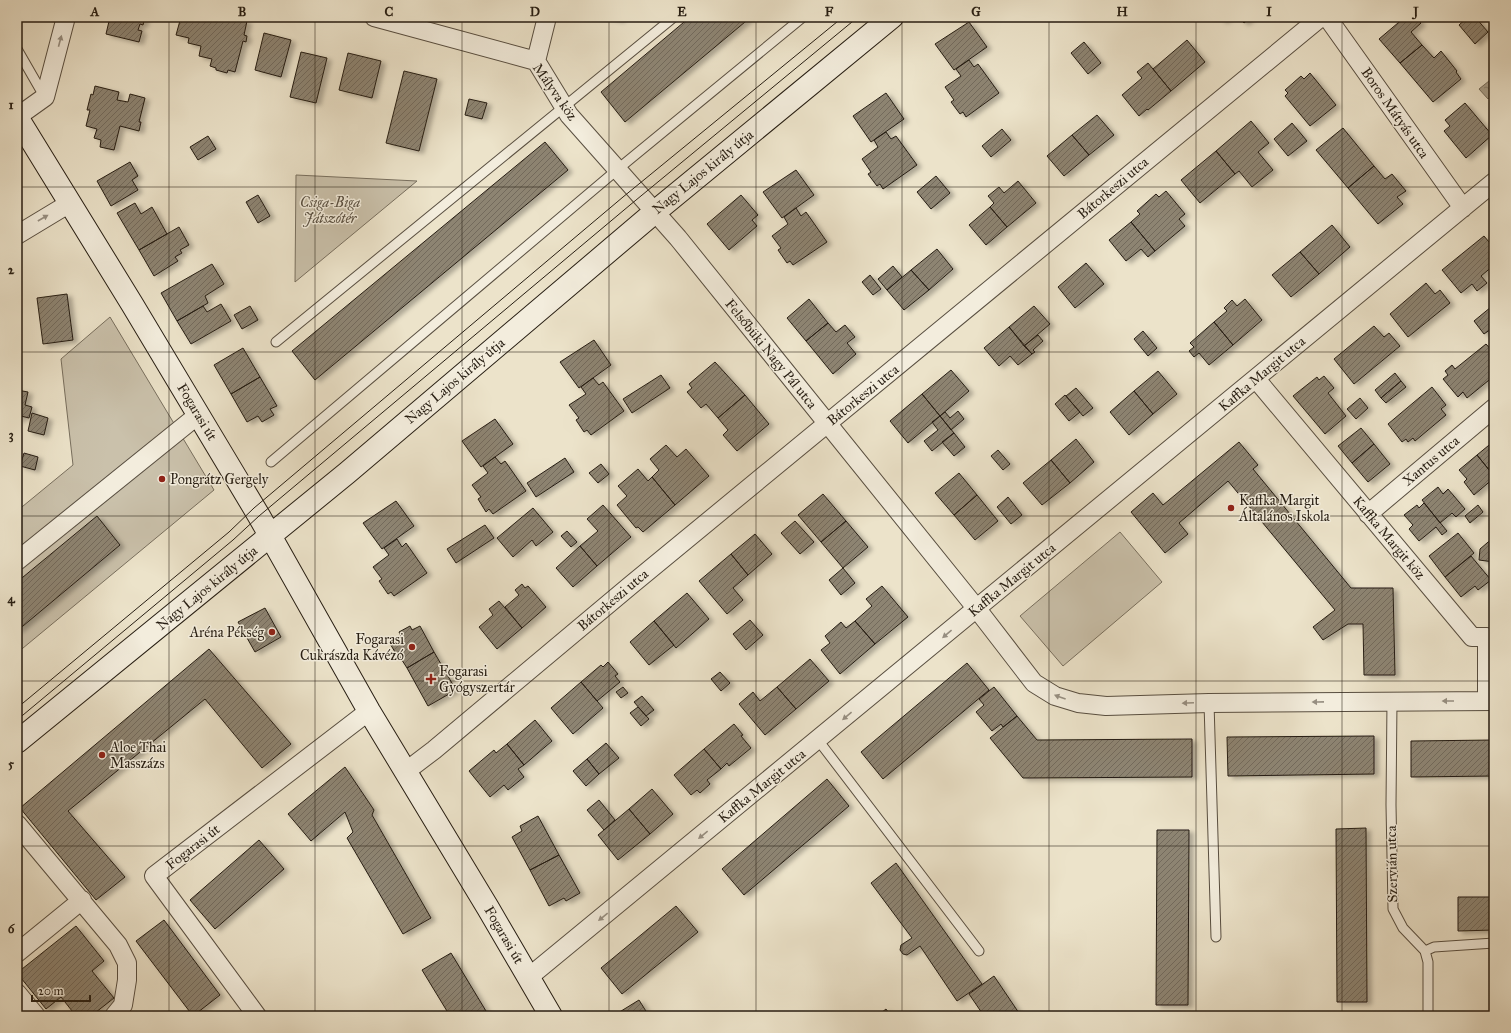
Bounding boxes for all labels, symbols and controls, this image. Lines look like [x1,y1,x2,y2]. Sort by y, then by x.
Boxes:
text: A [90,4,100,20]
text: B [238,4,247,20]
text: C [385,4,394,20]
text: D [530,4,540,20]
text: E [677,4,687,20]
text: F [825,4,834,20]
text: G [971,4,981,20]
text: H [1116,4,1128,20]
text: I [1266,4,1272,20]
text: J [1411,4,1419,20]
one-way arrow [57,34,63,46]
street label: Mályva köz [529,60,581,124]
street label: Boros Mátyás utca [1357,64,1433,162]
text: 1 [8,97,14,113]
street label: Nagy Lajos király útja [649,126,757,218]
street label: Bátorkeszi utca [1074,153,1152,223]
park label: Csiga-Biga Játszótér [300,194,360,227]
one-way arrow [37,215,49,222]
text: 2 [8,262,15,278]
street label: Felsőbüki Nagy Pál utca [721,296,821,412]
street label: Kaffka Margit utca [1215,333,1309,415]
street label: Nagy Lajos király útja [402,334,508,428]
street label: Bátorkeszi utca [824,361,902,429]
street label: Fogarasi út [173,380,221,444]
text: 3 [8,427,14,443]
street label: Xantus utca [1399,432,1463,490]
place label: Pongrátz Gergely [170,471,269,488]
marker: Pongrátz Gergely [157,474,167,484]
place label: Kaffka Margit Általános Iskola [1238,492,1330,525]
street label: Kaffka Margit köz [1349,493,1429,584]
marker: Kaffka Margit Általános Iskola [1226,503,1236,513]
street label: Kaffka Margit utca [965,539,1059,621]
street label: Nagy Lajos király útja [153,542,261,634]
street label: Bátorkeszi utca [574,565,652,635]
text: 4 [7,591,15,607]
place label: Aréna Pékség [189,624,264,641]
marker: Aréna Pékség [267,627,277,637]
one-way arrow [941,629,952,638]
place label: Fogarasi Cukrászda Kávézó [300,631,404,664]
marker: Fogarasi Cukrászda Kávézó [407,642,417,652]
place label: Fogarasi Gyógyszertár [439,663,515,696]
marker: Fogarasi Gyógyszertár [426,674,436,684]
one-way arrow [1053,694,1065,700]
one-way arrow [1441,698,1454,704]
one-way arrow [1311,699,1324,705]
one-way arrow [1182,700,1194,707]
one-way arrow [841,712,852,721]
place label: Aloe Thai Masszázs [109,739,166,772]
street label: Kaffka Margit utca [715,745,809,827]
marker: Aloe Thai Masszázs [97,750,107,760]
text: 5 [8,756,15,772]
street label: Fogarasi út [163,821,223,873]
street label: Szervián utca [1383,825,1401,903]
one-way arrow [698,830,708,839]
street label: Fogarasi út [481,903,527,967]
one-way arrow [597,913,608,922]
text: 6 [8,921,16,937]
scale bar [32,977,90,1003]
text: 20 m [38,984,64,998]

